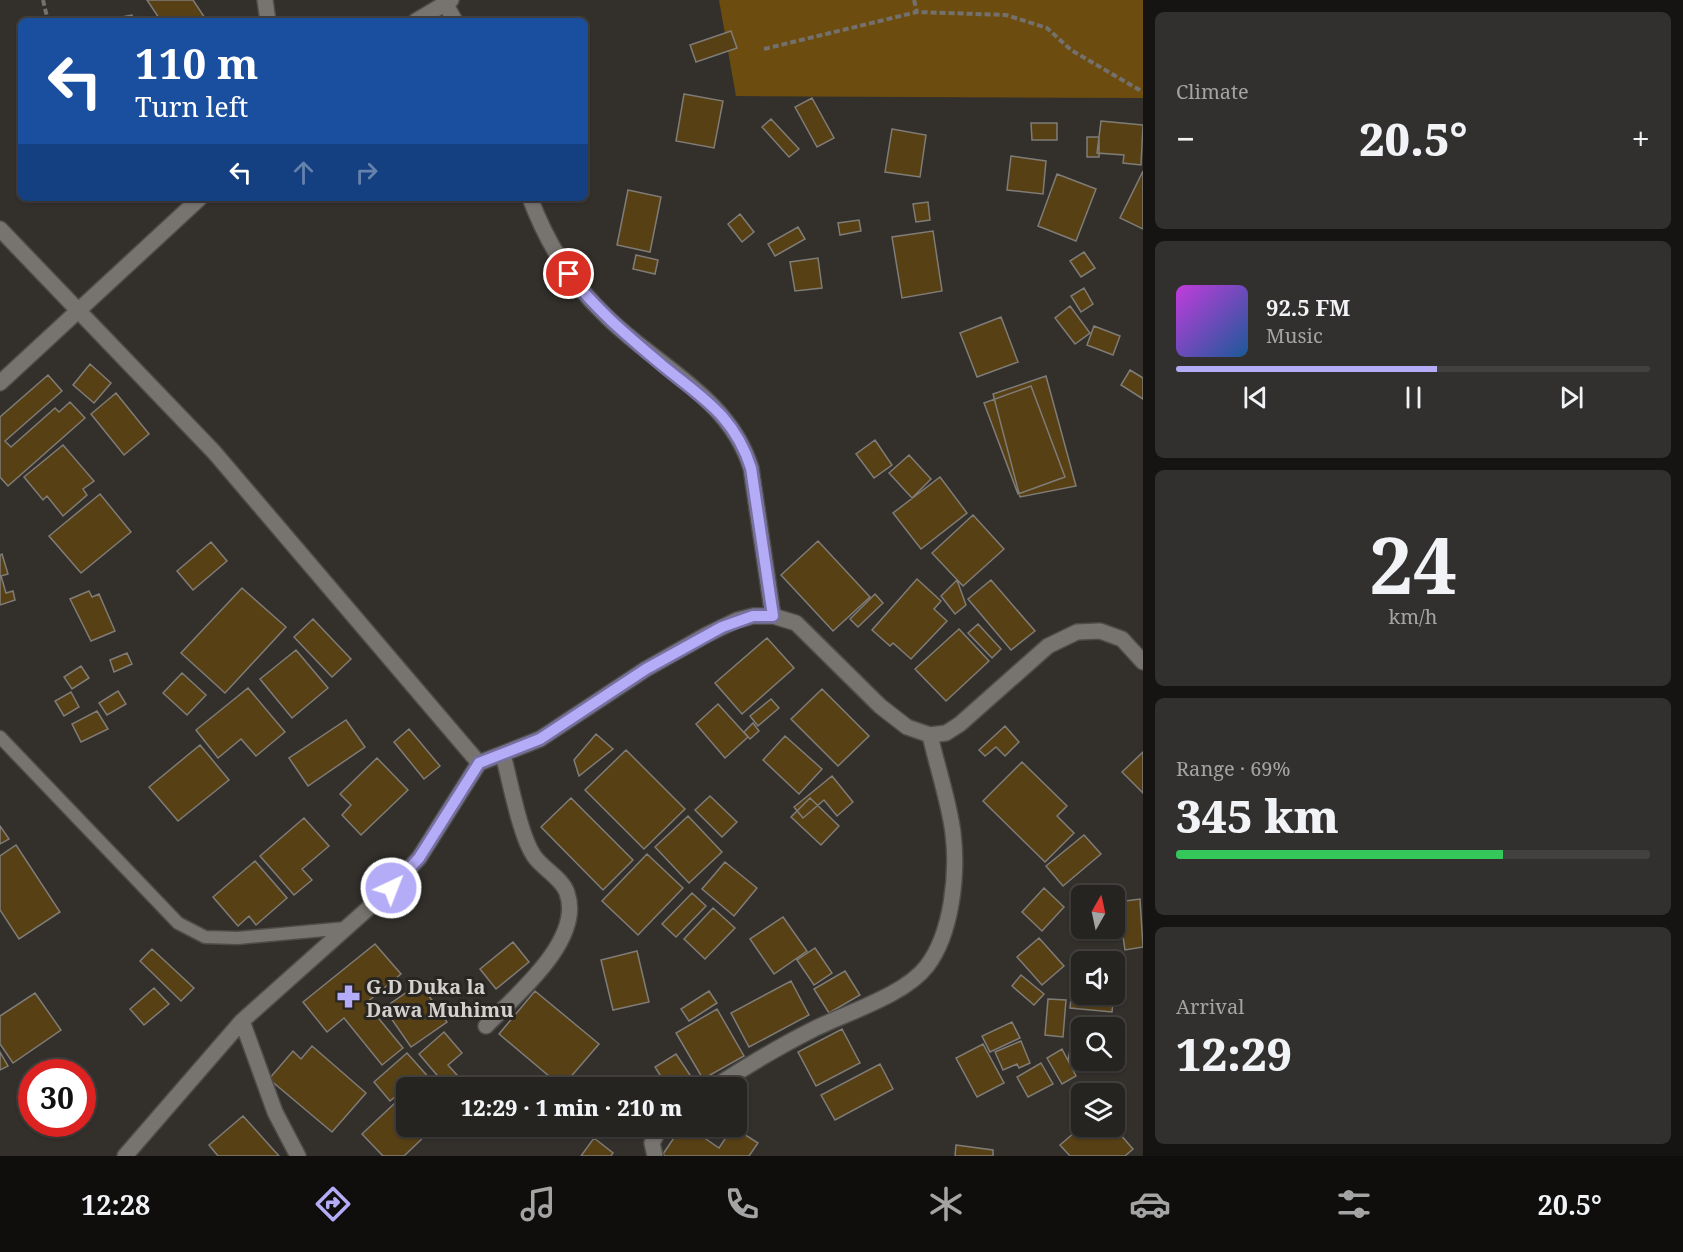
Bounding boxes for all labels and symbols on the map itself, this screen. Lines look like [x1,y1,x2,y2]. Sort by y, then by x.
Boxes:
pin [543,248,594,299]
position arrow [359,856,423,920]
north arrow [1071,885,1125,939]
place label: G.D Duka la Dawa Muhimu [366,973,513,1023]
pharmacy icon: G.D Duka la Dawa Muhimu [335,984,361,1010]
speed limit sign: 30 [18,1059,96,1137]

